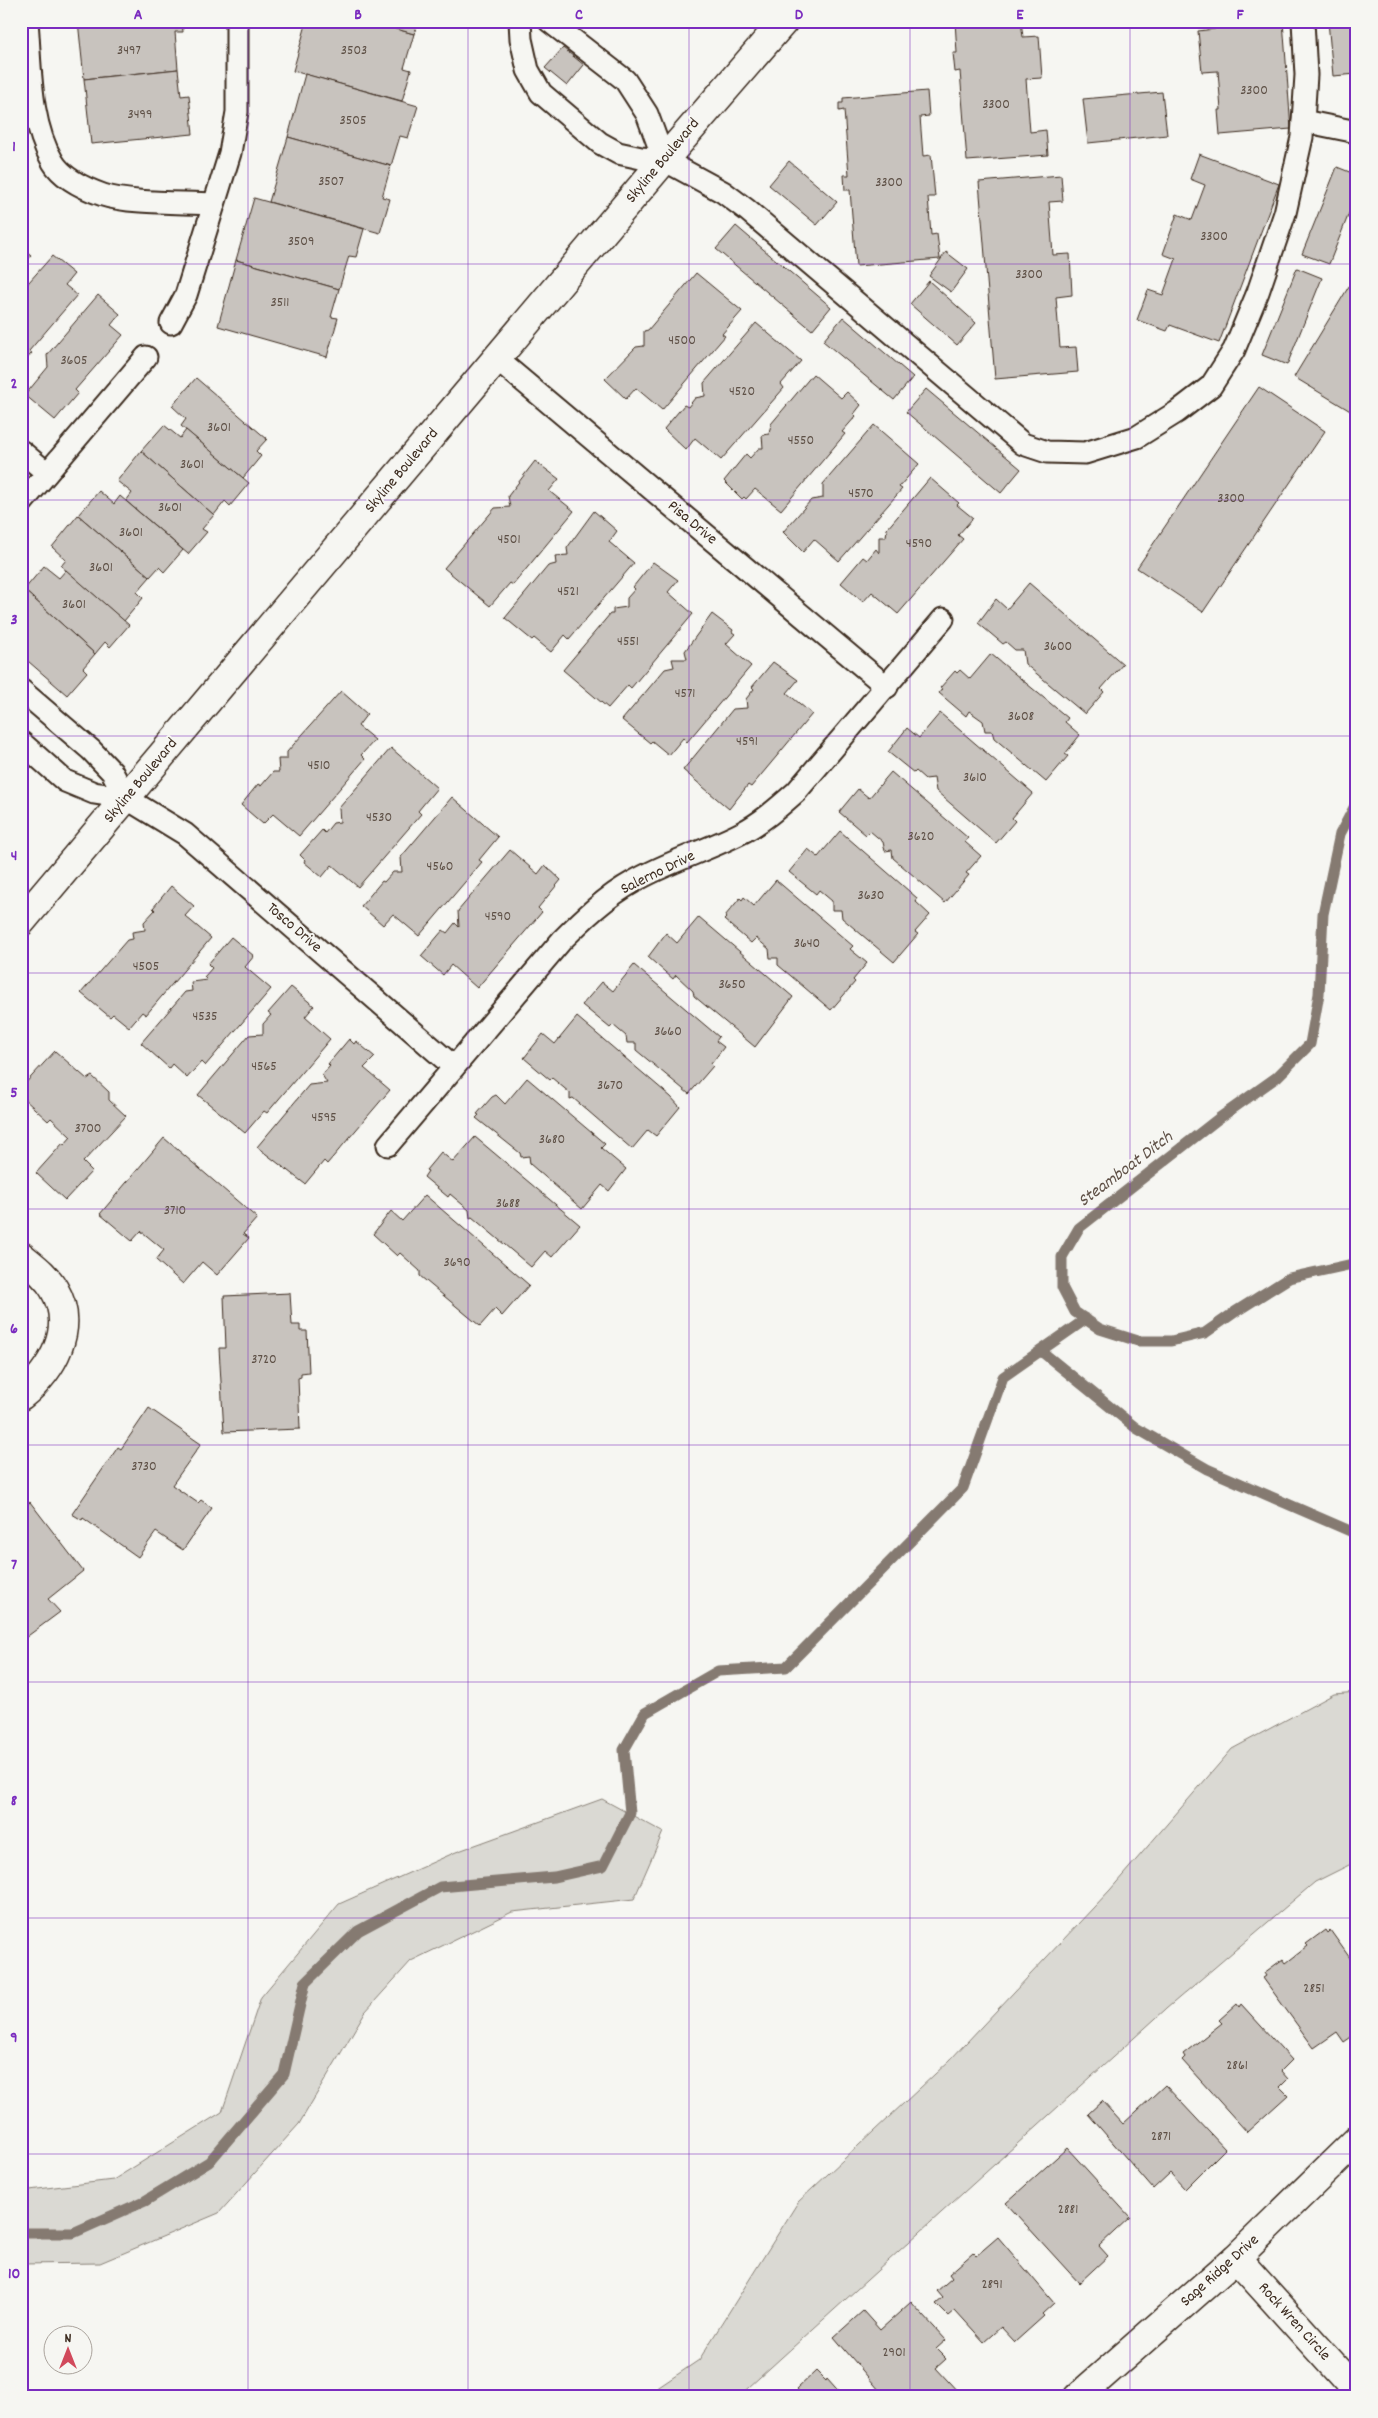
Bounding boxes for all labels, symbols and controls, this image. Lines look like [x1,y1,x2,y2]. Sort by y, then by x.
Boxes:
text: A [134,4,143,27]
text: B [354,4,362,27]
text: C [575,4,583,27]
text: D [795,4,804,27]
text: E [1016,4,1024,27]
text: F [1236,4,1244,27]
house number: 3497 [117,41,141,61]
house number: 3503 [341,41,367,61]
house number: 3300 [1240,81,1268,101]
house number: 3300 [982,95,1010,115]
house number: 3499 [128,105,152,125]
house number: 3505 [340,111,366,131]
street label: Skyline Boulevard [620,113,706,209]
text: 1 [12,136,16,159]
house number: 3507 [318,172,344,192]
house number: 3300 [875,173,903,193]
house number: 3300 [1200,227,1228,247]
house number: 3509 [288,232,314,252]
house number: 3300 [1015,265,1043,285]
house number: 3511 [271,293,289,313]
house number: 4500 [668,331,696,351]
house number: 3605 [60,351,88,371]
text: 2 [11,373,18,396]
house number: 4520 [729,382,755,402]
house number: 3601 [207,418,231,438]
street label: Skyline Boulevard [359,423,445,519]
house number: 4550 [788,431,814,451]
house number: 3601 [180,455,204,475]
house number: 4570 [848,484,874,504]
house number: 3300 [1217,489,1245,509]
street label: Pisa Drive [662,495,722,551]
house number: 3601 [158,498,182,518]
house number: 3601 [119,523,143,543]
house number: 4501 [498,530,521,550]
house number: 4590 [906,534,932,554]
house number: 3601 [89,558,113,578]
house number: 4521 [557,582,579,602]
house number: 3601 [62,595,86,615]
text: 3 [10,609,18,632]
house number: 4551 [617,632,639,652]
house number: 3600 [1044,637,1072,657]
house number: 4571 [675,684,695,704]
house number: 3608 [1008,707,1035,727]
house number: 4591 [736,732,758,752]
street label: Skyline Boulevard [98,733,184,829]
house number: 4510 [308,756,331,776]
house number: 3610 [963,768,987,788]
house number: 4530 [366,808,392,828]
house number: 3620 [908,827,934,847]
text: 4 [11,845,17,868]
street label: Salerno Drive [617,845,699,901]
house number: 4560 [427,857,453,877]
house number: 3630 [858,886,884,906]
street label: Tosco Drive [261,897,327,959]
house number: 4590 [485,907,511,927]
house number: 3640 [794,934,820,954]
house number: 4505 [133,957,159,977]
house number: 3650 [718,975,746,995]
house number: 4535 [193,1007,218,1027]
house number: 3660 [654,1022,682,1042]
house number: 4565 [251,1057,277,1077]
house number: 3670 [597,1076,623,1096]
text: 5 [10,1082,18,1105]
house number: 4595 [311,1108,337,1128]
house number: 3700 [75,1119,101,1139]
water label: Steamboat Ditch [1073,1126,1179,1214]
house number: 3680 [539,1130,565,1150]
house number: 3688 [496,1194,521,1214]
house number: 3710 [164,1201,186,1221]
house number: 3690 [443,1253,471,1273]
text: 6 [10,1318,18,1341]
house number: 3720 [251,1350,277,1370]
house number: 3730 [131,1457,157,1477]
text: 7 [11,1554,17,1577]
text: 8 [11,1790,18,1813]
house number: 2851 [1303,1979,1325,1999]
text: 9 [10,2027,18,2050]
house number: 2861 [1226,2056,1248,2076]
house number: 2871 [1151,2127,1171,2147]
house number: 2881 [1058,2200,1078,2220]
street label: Sage Ridge Drive [1176,2229,1264,2313]
text: 10 [8,2263,20,2286]
house number: 2891 [981,2275,1003,2295]
street label: Rock Wren Circle [1252,2278,1336,2366]
north arrow [42,2326,92,2376]
text: N [65,2329,72,2349]
house number: 2901 [882,2343,906,2363]

